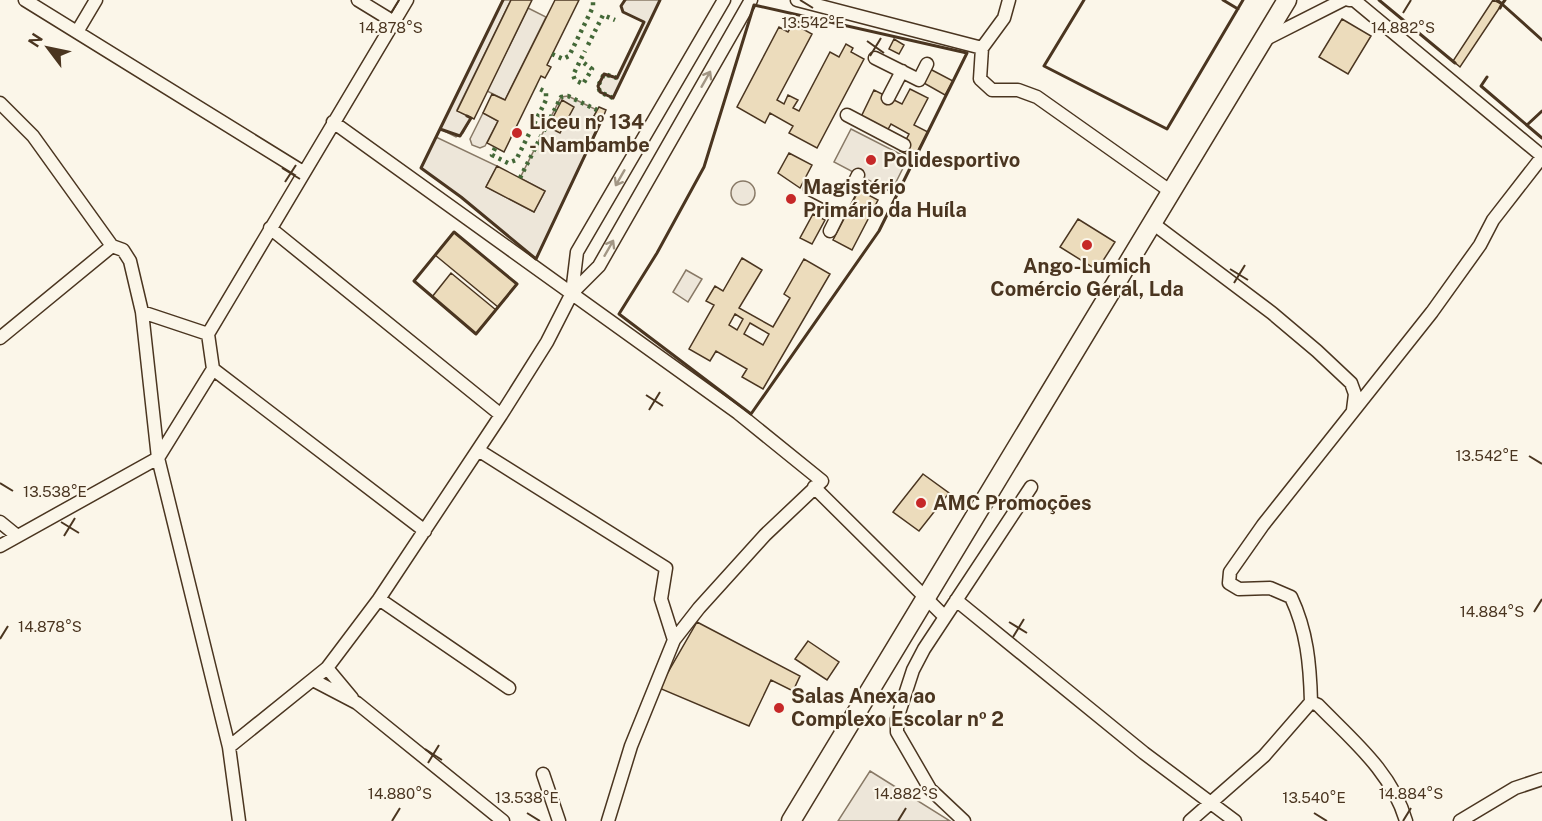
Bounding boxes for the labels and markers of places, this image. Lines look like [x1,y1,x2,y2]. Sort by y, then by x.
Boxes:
place label: Liceu nº 134 - Nambambe [529,110,650,157]
marker: Liceu nº 134 - Nambambe [510,126,524,140]
place label: Polidesportivo [883,148,1020,172]
marker: Polidesportivo [864,153,878,167]
place label: Magistério Primário da Huíla [803,175,967,222]
marker: Magistério Primário da Huíla [784,192,798,206]
marker: Ango-Lumich Comércio Geral, Lda [1080,238,1094,252]
place label: Ango-Lumich Comércio Geral, Lda [990,254,1184,301]
place label: AMC Promoções [933,491,1091,515]
marker: AMC Promoções [914,496,928,510]
place label: Salas Anexa ao Complexo Escolar nº 2 [791,684,1004,731]
marker: Salas Anexa ao Complexo Escolar nº 2 [772,701,786,715]

